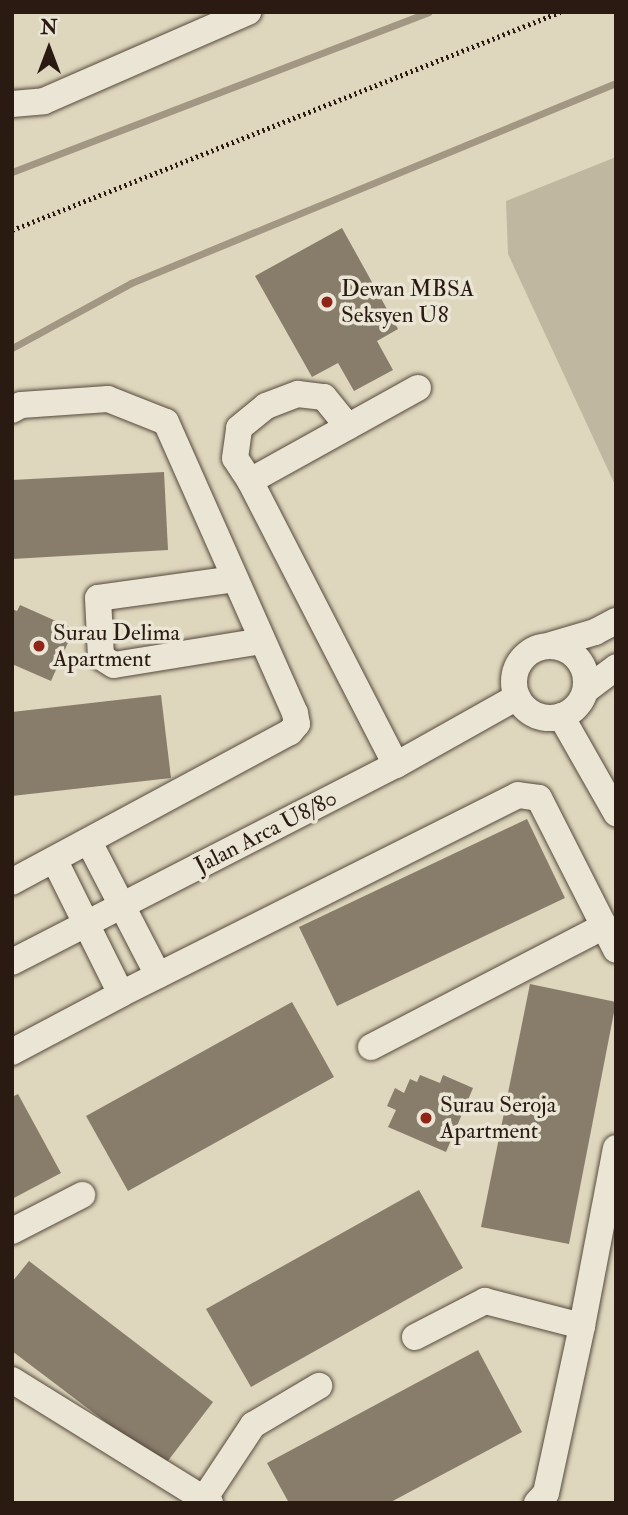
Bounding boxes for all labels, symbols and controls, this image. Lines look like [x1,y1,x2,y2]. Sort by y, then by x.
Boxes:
north arrow [14,14,84,84]
text: N [40,16,58,40]
place label: Dewan MBSA Seksyen U8 [341,275,474,329]
marker: Dewan MBSA Seksyen U8 [319,294,335,310]
place label: Surau Delima Apartment [53,619,180,673]
marker: Surau Delima Apartment [31,638,47,654]
street label: Jalan Arca U8/80 [190,784,342,880]
place label: Surau Seroja Apartment [440,1091,556,1145]
marker: Surau Seroja Apartment [418,1110,434,1126]

